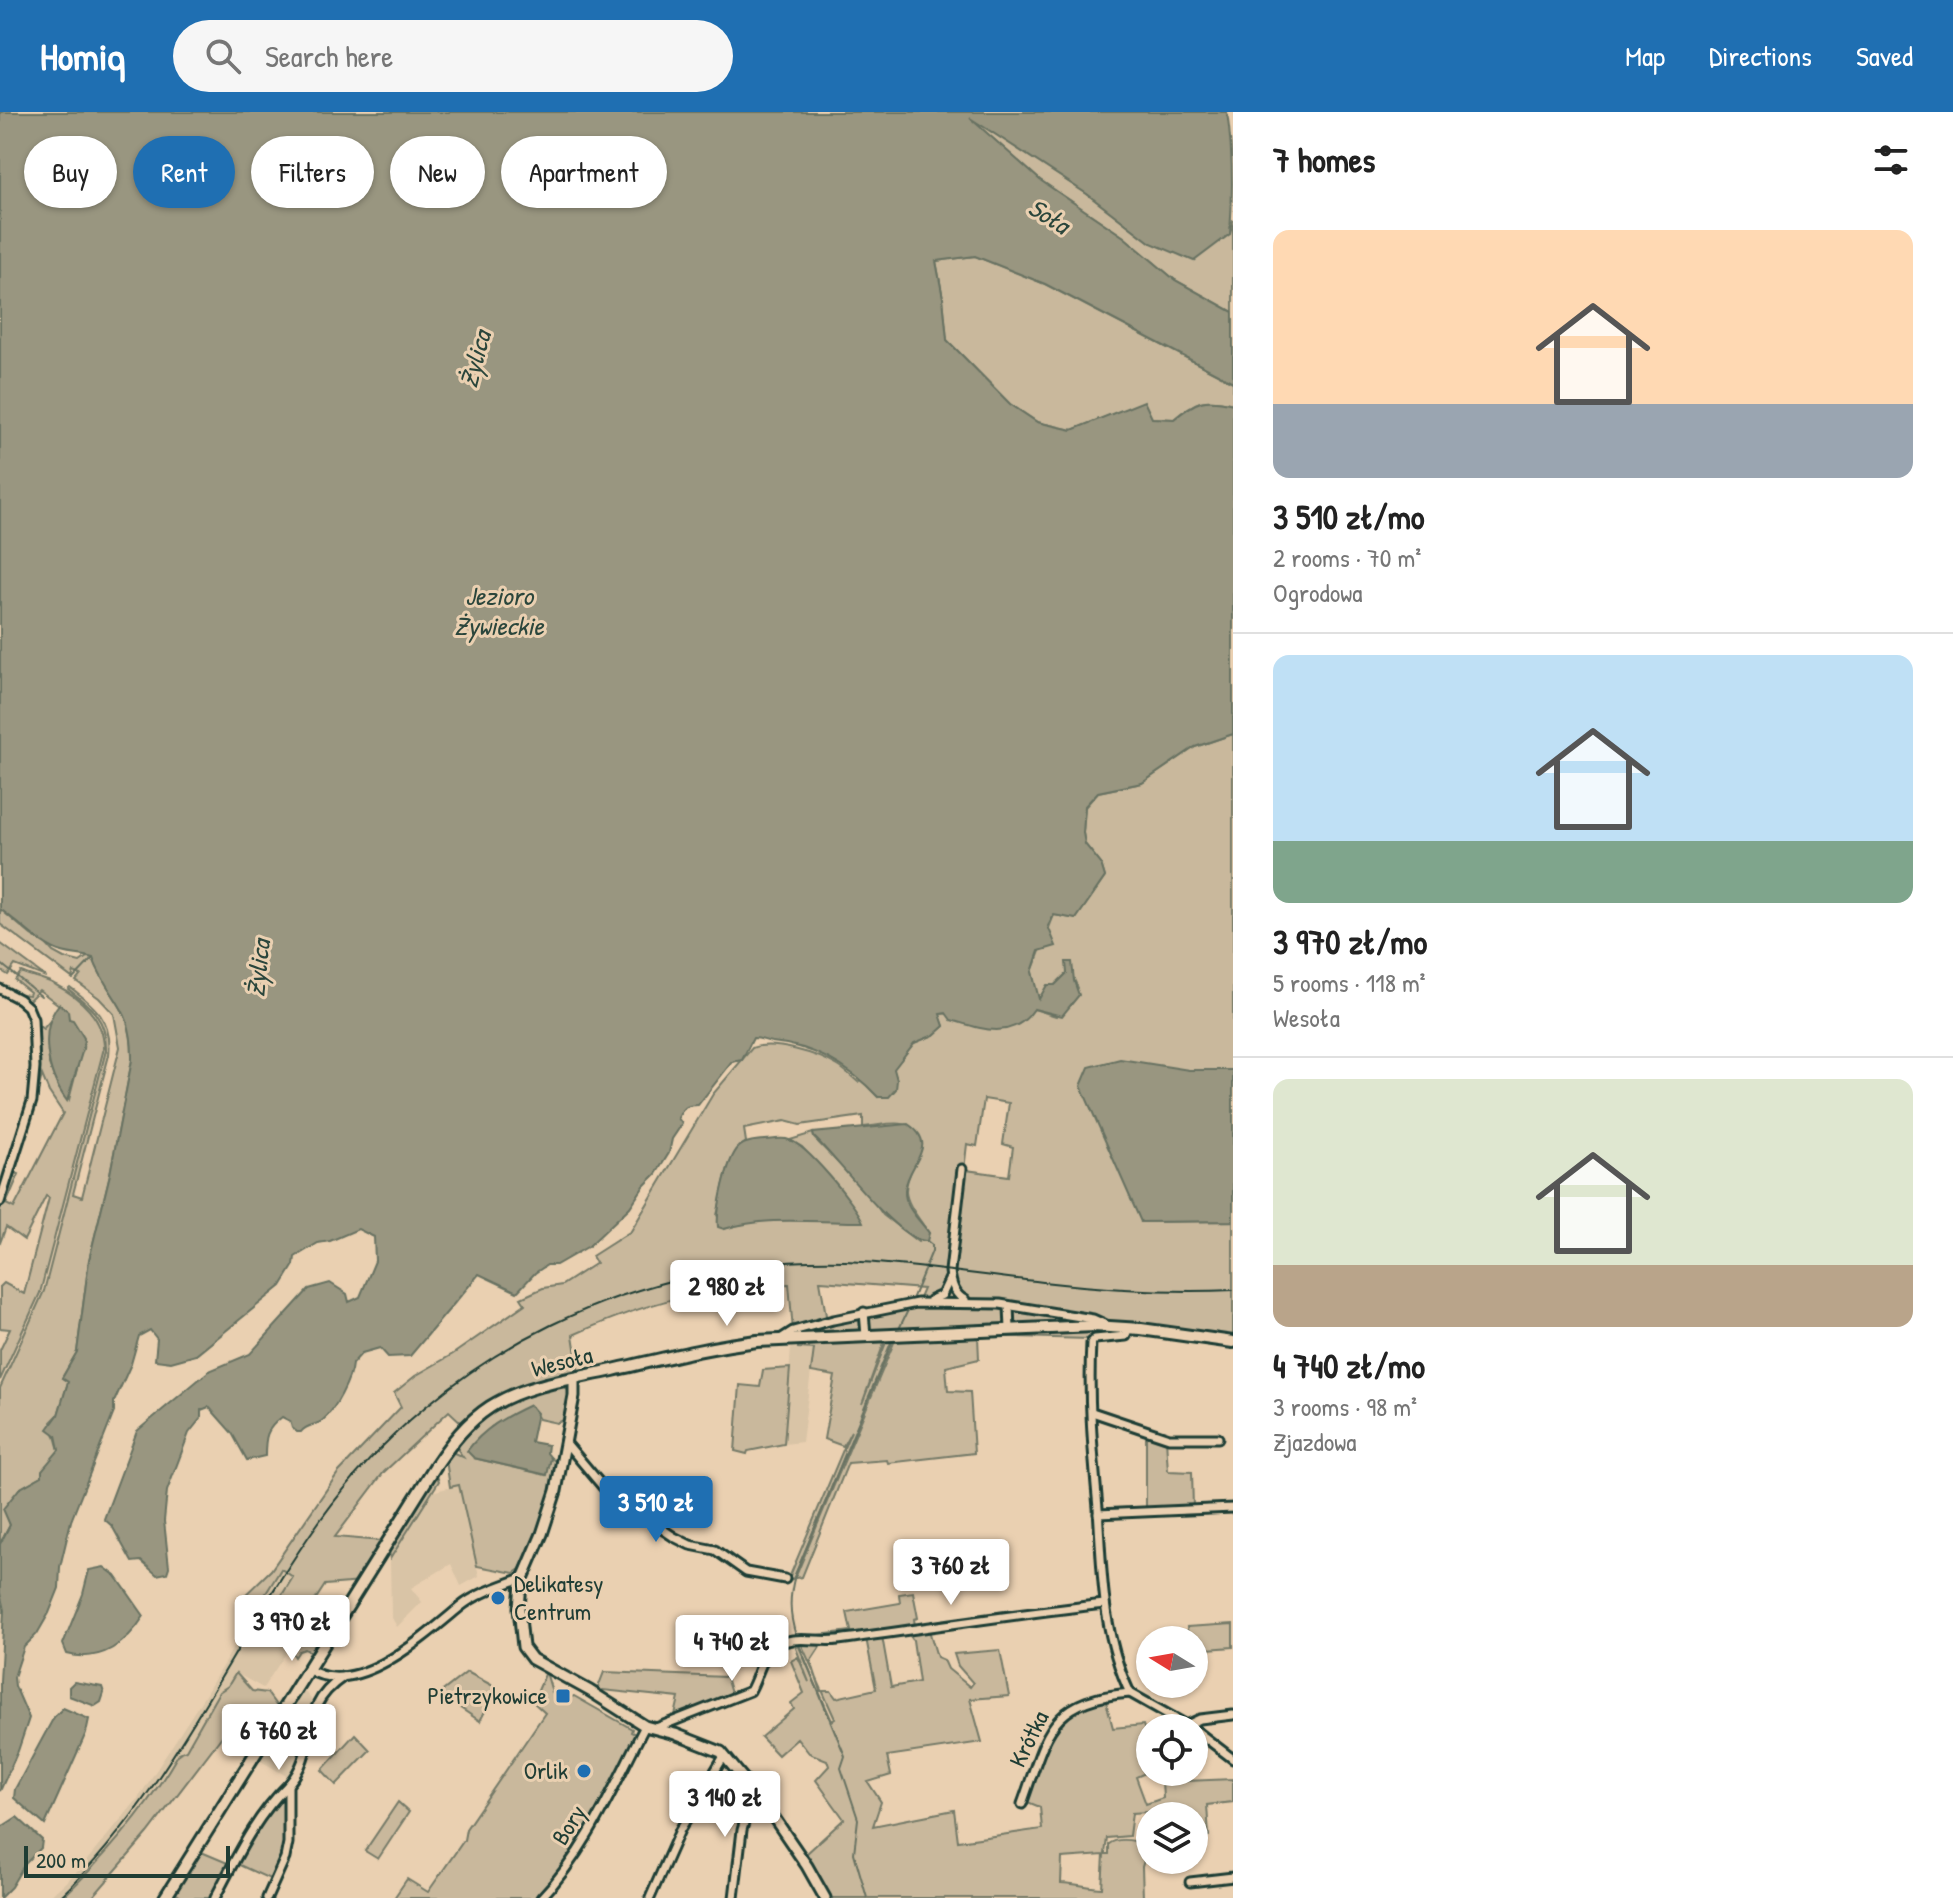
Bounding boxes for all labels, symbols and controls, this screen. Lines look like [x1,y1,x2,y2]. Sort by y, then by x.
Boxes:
search box [173,20,733,92]
text: Homiq [40,30,125,82]
icon: search [201,34,245,78]
text: Search here [265,36,393,76]
text: Map [1625,37,1665,75]
text: Directions [1709,37,1812,75]
text: Saved [1856,37,1913,75]
chip: Buy [24,136,117,208]
chip: Rent [133,136,235,208]
chip: Filters [251,136,374,208]
chip: New [390,136,485,208]
chip: Apartment [501,136,667,208]
text: 7 homes [1273,137,1375,183]
icon: filters [1869,138,1913,182]
water label: Soła [1022,189,1079,243]
icon: home [1521,282,1665,426]
water label: Żylica [450,324,501,391]
text: 3 510 zł/mo [1273,494,1425,540]
text: 2 rooms · 70 m² [1273,540,1421,575]
text: Ogrodowa [1273,575,1362,610]
water label: Jezioro Żywieckie [454,578,545,644]
icon: home [1521,707,1665,851]
text: 3 970 zł/mo [1273,919,1427,965]
water label: Żylica [237,935,279,998]
text: 5 rooms · 118 m² [1273,965,1426,1000]
text: Wesoła [1273,1000,1340,1035]
icon: home [1521,1131,1665,1275]
pin: 2 980 zł [644,1260,810,1328]
text: 2 980 zł [688,1268,766,1303]
street label: Wesoła [528,1338,596,1384]
text: 4 740 zł/mo [1273,1343,1425,1389]
text: 3 rooms · 98 m² [1273,1389,1417,1424]
text: Zjazdowa [1273,1424,1356,1459]
pin: 3 510 zł [573,1476,739,1544]
text: 3 510 zł [618,1484,694,1519]
pin: 3 760 zł [868,1539,1034,1607]
text: 3 760 zł [911,1547,991,1582]
place label: Delikatesy Centrum [514,1567,603,1627]
marker: Delikatesy Centrum [489,1589,507,1607]
pin: 3 970 zł [209,1595,375,1663]
text: 3 970 zł [253,1603,331,1638]
pin: 4 740 zł [649,1615,815,1683]
text: 4 740 zł [694,1623,771,1658]
north arrow [1136,1626,1208,1698]
map controls [1136,1626,1208,1874]
place label: Pietrzykowice [428,1679,547,1711]
marker: Pietrzykowice [554,1687,572,1705]
pin: 6 760 zł [196,1704,362,1772]
street label: Krótka [1001,1705,1055,1772]
text: 6 760 zł [240,1712,318,1747]
button: locate [1136,1714,1208,1786]
place label: Orlik [524,1754,568,1786]
marker: Orlik [575,1762,593,1780]
pin: 3 140 zł [642,1771,808,1839]
text: 3 140 zł [687,1779,763,1814]
street label: Bory [544,1799,593,1850]
button: layers [1136,1802,1208,1874]
scale bar [24,1842,230,1878]
text: 200 m [36,1845,86,1875]

